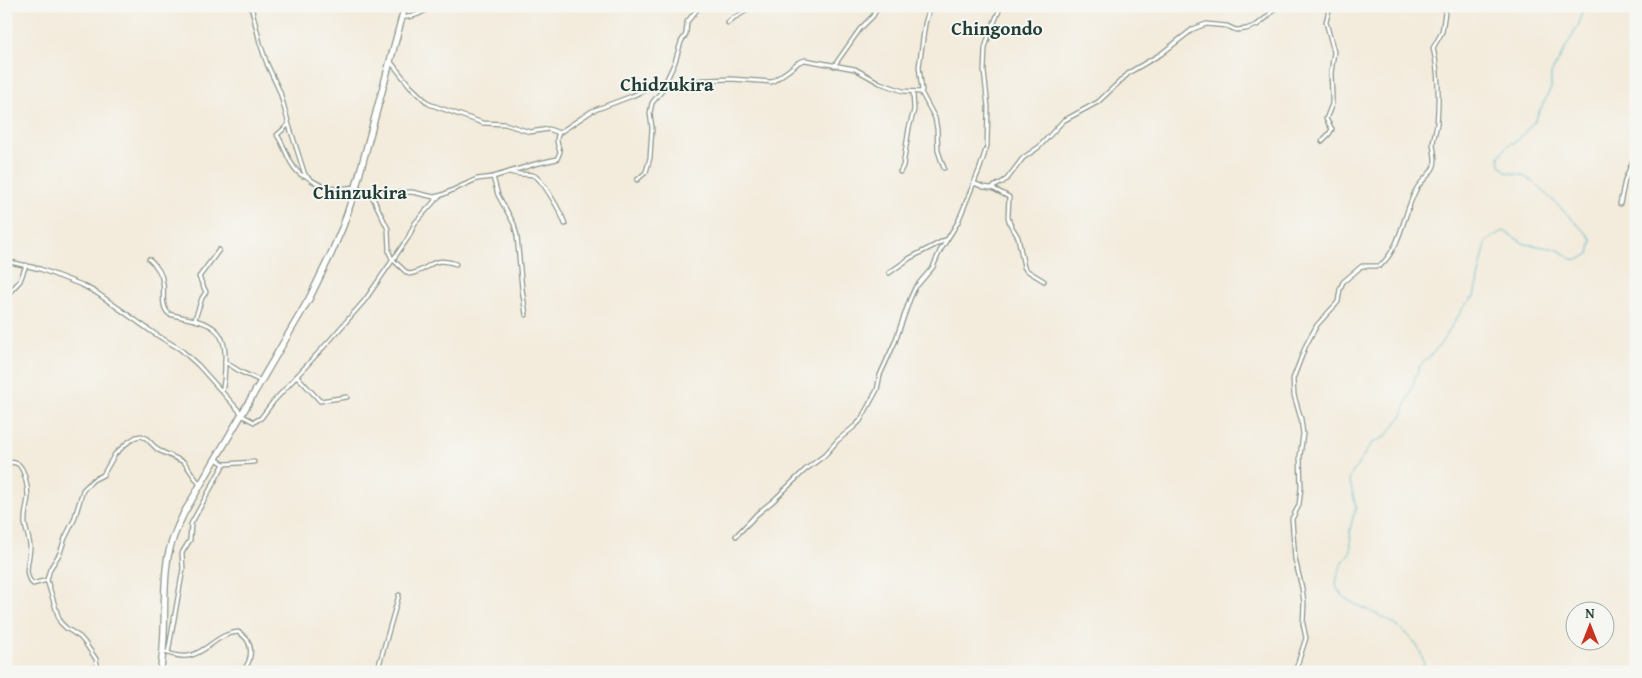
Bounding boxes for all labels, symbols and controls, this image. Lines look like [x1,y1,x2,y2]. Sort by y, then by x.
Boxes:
district label: Chingondo [951,14,1043,42]
district label: Chidzukira [620,70,714,98]
district label: Chinzukira [313,178,407,206]
north arrow [1564,600,1614,650]
text: N [1585,603,1595,623]

